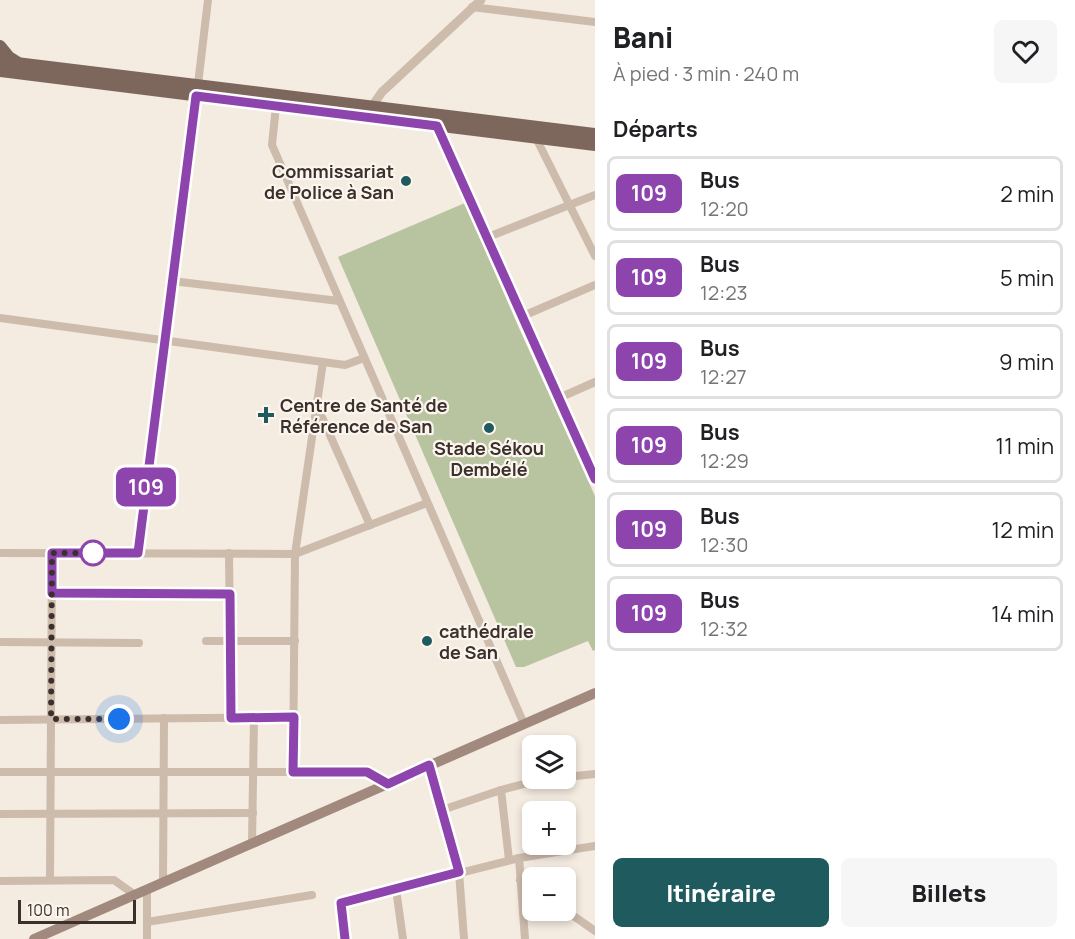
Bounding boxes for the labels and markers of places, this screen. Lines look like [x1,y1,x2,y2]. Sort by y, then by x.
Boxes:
place label: Commissariat de Police à San [264,159,394,204]
marker: Commissariat de Police à San [399,174,413,188]
place label: Centre de Santé de Référence de San [280,393,448,438]
marker: Centre de Santé de Référence de San [257,406,275,424]
marker: Stade Sékou Dembélé [482,421,496,435]
place label: Stade Sékou Dembélé [434,436,544,481]
unlabelled marker [80,540,106,566]
place label: cathédrale de San [439,619,534,664]
marker: cathédrale de San [420,634,434,648]

